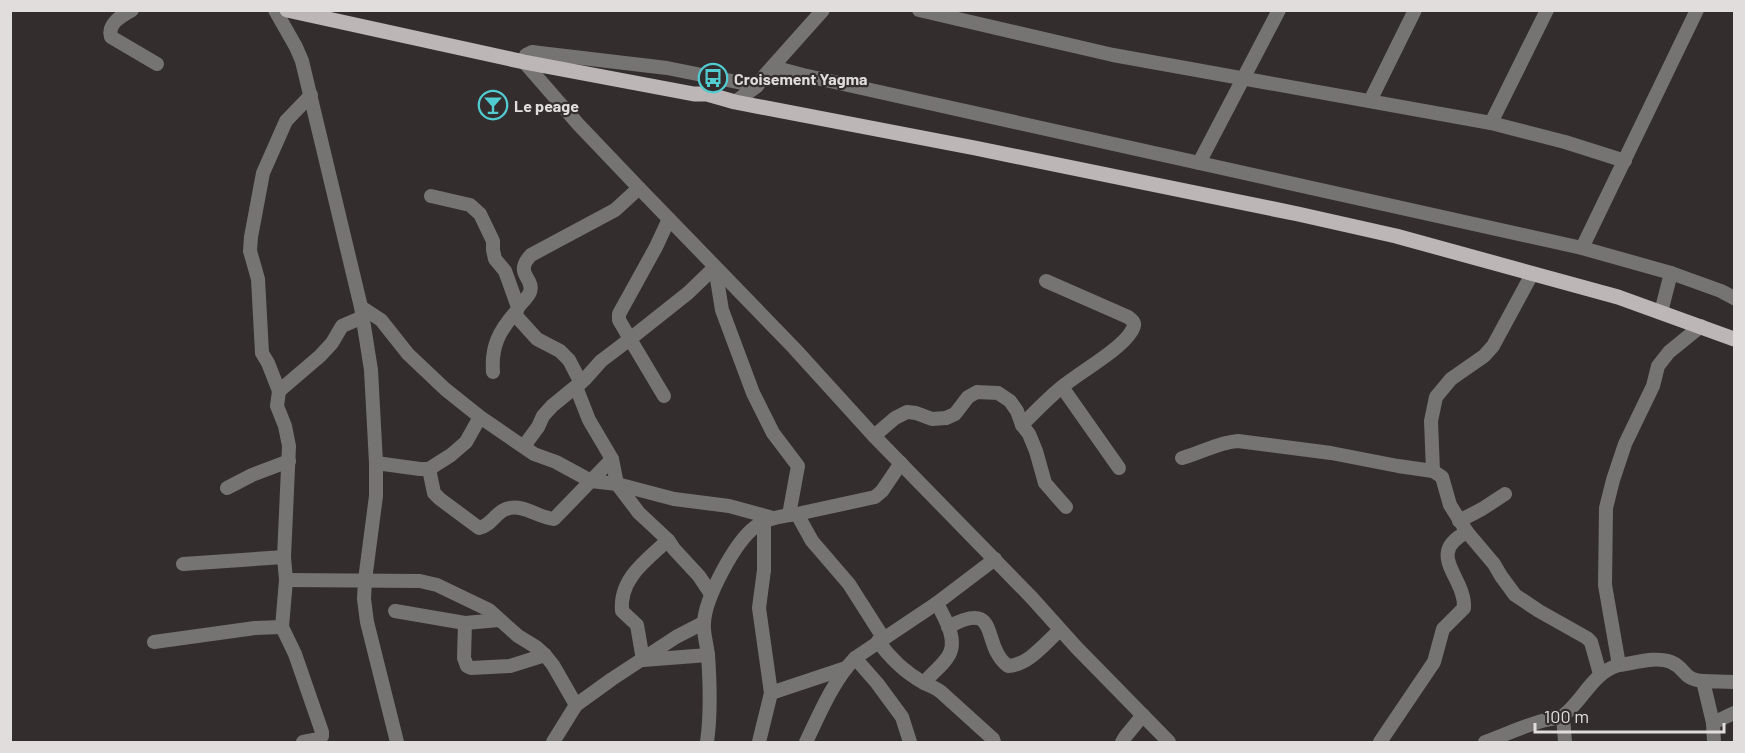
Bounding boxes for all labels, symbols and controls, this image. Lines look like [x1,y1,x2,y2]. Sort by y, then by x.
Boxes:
bus stop icon: Croisement Yagma [697,62,729,94]
place label: Croisement Yagma [734,69,867,88]
bar icon: Le peage [477,89,509,121]
place label: Le peage [514,96,579,115]
scale bar [1535,696,1724,734]
text: 100 m [1544,705,1589,727]

